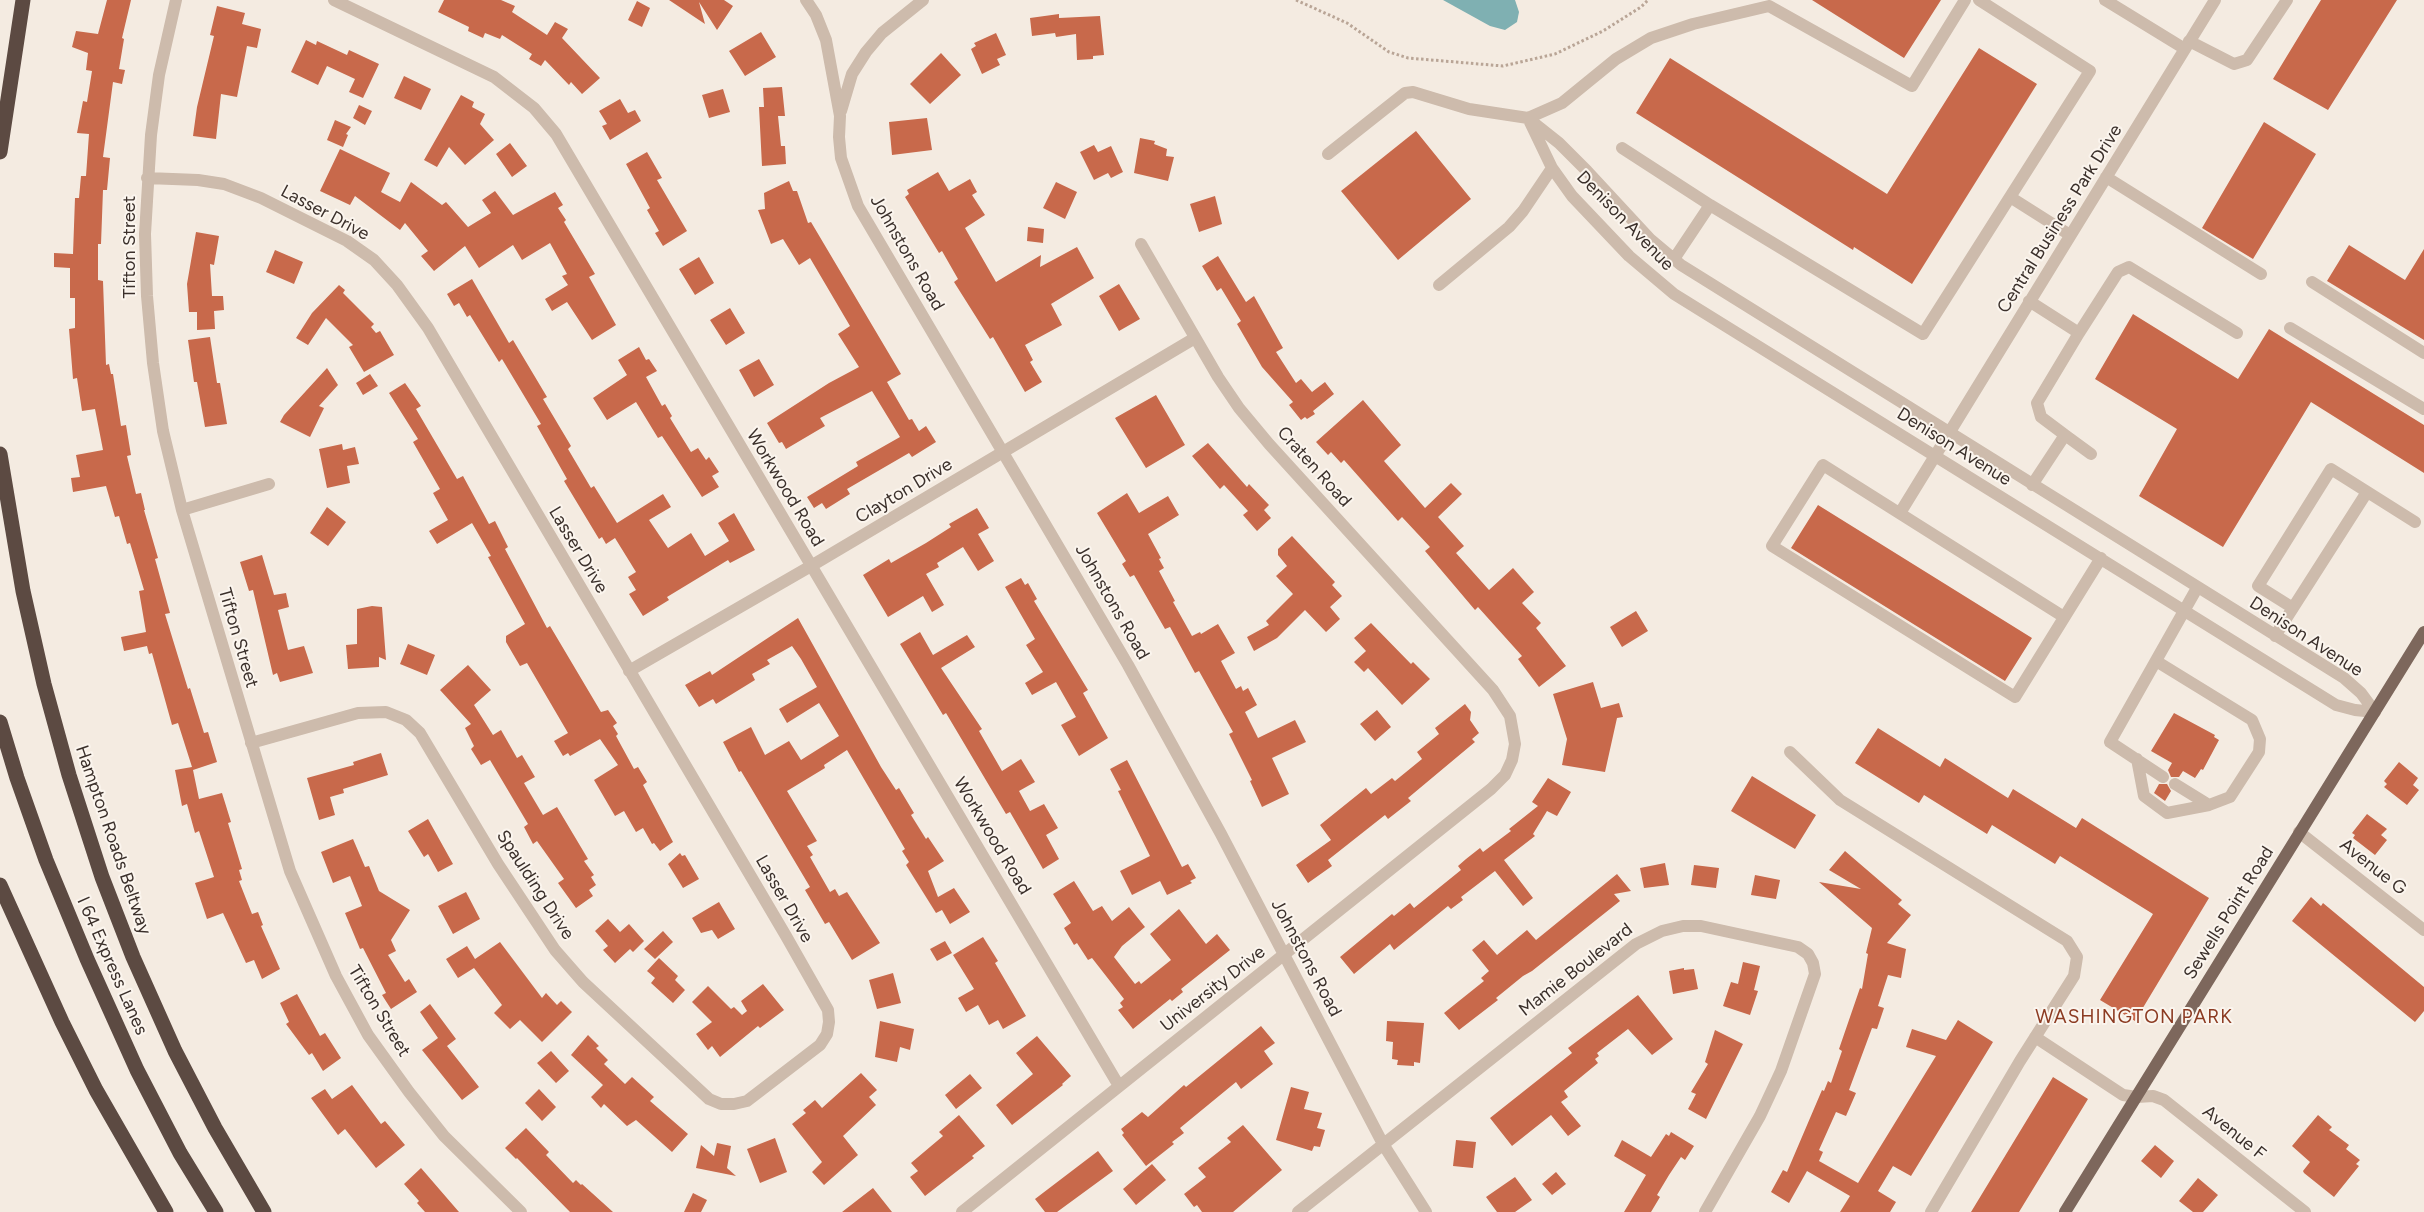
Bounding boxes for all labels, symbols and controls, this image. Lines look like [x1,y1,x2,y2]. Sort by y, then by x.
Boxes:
street label: Central Business Park Drive [1993,121,2127,317]
street label: Denison Avenue [1572,167,1678,275]
street label: Lasser Drive [277,181,373,245]
street label: Johnstons Road [865,191,949,315]
street label: Tifton Street [119,196,141,298]
street label: Denison Avenue [1893,403,2015,491]
street label: Craten Road [1272,422,1356,512]
street label: Workwood Road [741,425,829,551]
street label: Clayton Drive [852,454,956,528]
street label: Lasser Drive [544,503,612,597]
street label: Johnstons Road [1070,540,1154,664]
street label: Tifton Street [213,586,263,690]
street label: Denison Avenue [2245,592,2367,682]
street label: Hampton Roads Beltway [70,743,156,937]
street label: Workwood Road [948,773,1036,899]
street label: Spaulding Drive [492,826,578,944]
street label: Avenue G [2335,834,2411,900]
street label: Sewells Point Road [2179,843,2279,983]
street label: Lasser Drive [750,851,818,947]
street label: I 64 Express Lanes [72,894,152,1038]
street label: Johnstons Road [1266,896,1346,1020]
street label: Mamie Boulevard [1515,919,1637,1021]
street label: University Drive [1156,941,1270,1037]
street label: Tifton Street [343,961,415,1061]
district label: WASHINGTON PARK [2033,1006,2235,1028]
street label: Avenue F [2198,1101,2270,1165]

